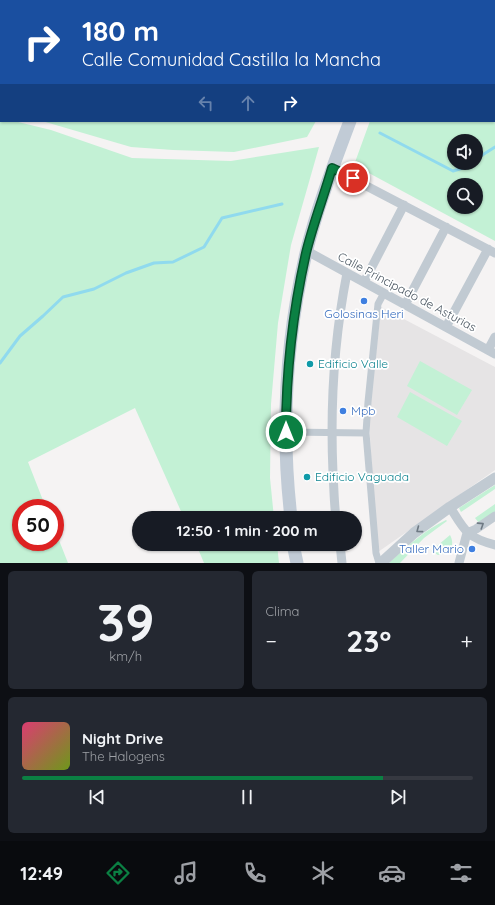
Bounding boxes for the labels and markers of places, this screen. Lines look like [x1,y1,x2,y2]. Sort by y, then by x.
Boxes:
pin [336,161,370,195]
marker: Golosinas Heri [359,296,369,306]
place label: Golosinas Heri [324,306,404,321]
place label: Edificio Valle [318,356,388,371]
marker: Edificio Valle [305,359,315,369]
place label: Mpb [351,403,375,418]
marker: Mpb [338,406,348,416]
place label: Edificio Vaguada [315,469,409,484]
marker: Edificio Vaguada [302,472,312,482]
place label: Taller Mario [399,541,464,556]
marker: Taller Mario [467,544,477,554]

